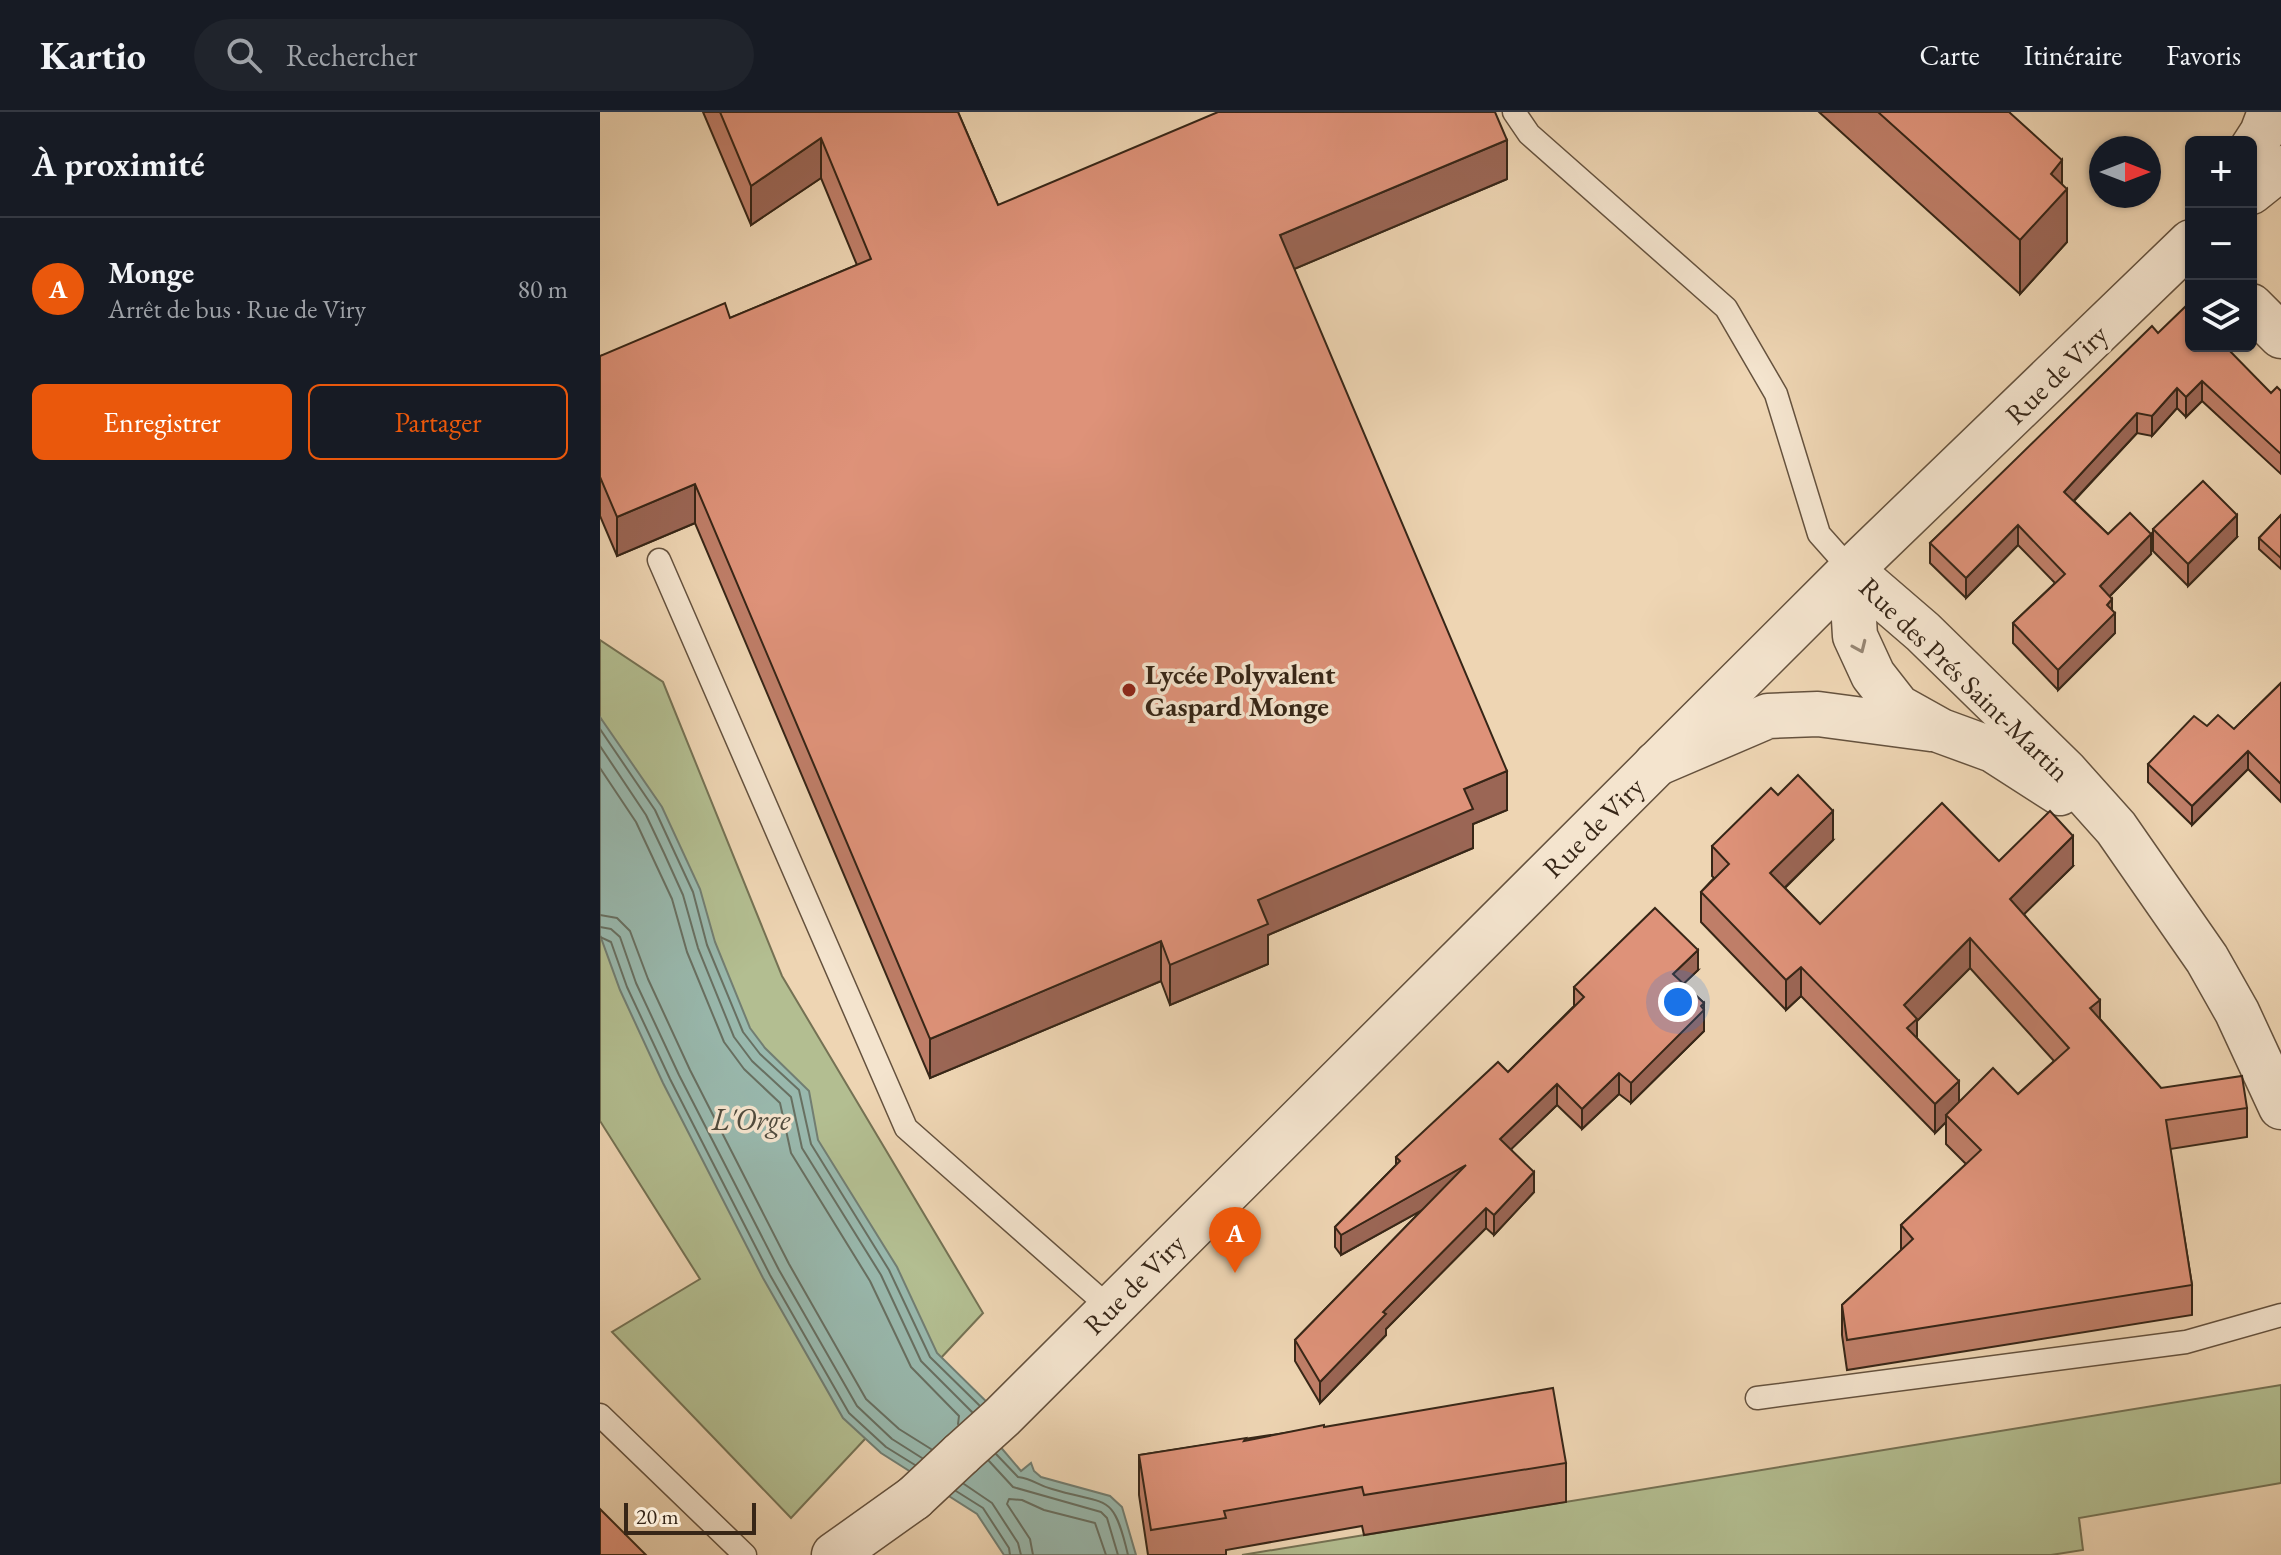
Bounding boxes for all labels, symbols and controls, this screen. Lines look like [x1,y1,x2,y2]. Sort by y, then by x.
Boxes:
search box [194,19,754,91]
text: Kartio [40,31,146,80]
icon: search [222,33,266,77]
text: Rechercher [286,36,418,75]
text: Carte [1920,37,1980,73]
text: Itinéraire [2024,37,2122,73]
text: Favoris [2166,37,2241,73]
north arrow [2089,136,2161,208]
map controls [2185,136,2257,352]
button: + [2185,136,2257,208]
text: À proximité [32,142,205,186]
button: − [2185,208,2257,280]
text: Monge [108,253,194,292]
text: A [49,272,67,306]
text: 80 m [518,272,568,306]
button: layers [2185,280,2257,352]
text: Arrêt de bus · Rue de Viry [108,292,366,326]
street label: Rue de Viry [1997,316,2115,432]
button: Enregistrer [32,384,292,460]
button: Partager [308,384,568,460]
street label: Rue des Prés Saint-Martin [1852,569,2078,789]
one-way arrow [1851,638,1867,653]
place label: Lycée Polyvalent Gaspard Monge [1145,656,1336,724]
marker: Lycée Polyvalent Gaspard Monge [1120,681,1138,699]
street label: Rue de Viry [1535,768,1652,885]
your location [1658,982,1698,1022]
water label: L'Orge [711,1100,791,1139]
pin: A [1209,1207,1261,1273]
street label: Rue de Viry [1076,1225,1193,1342]
scale bar [624,1499,756,1535]
text: 20 m [636,1502,679,1531]

